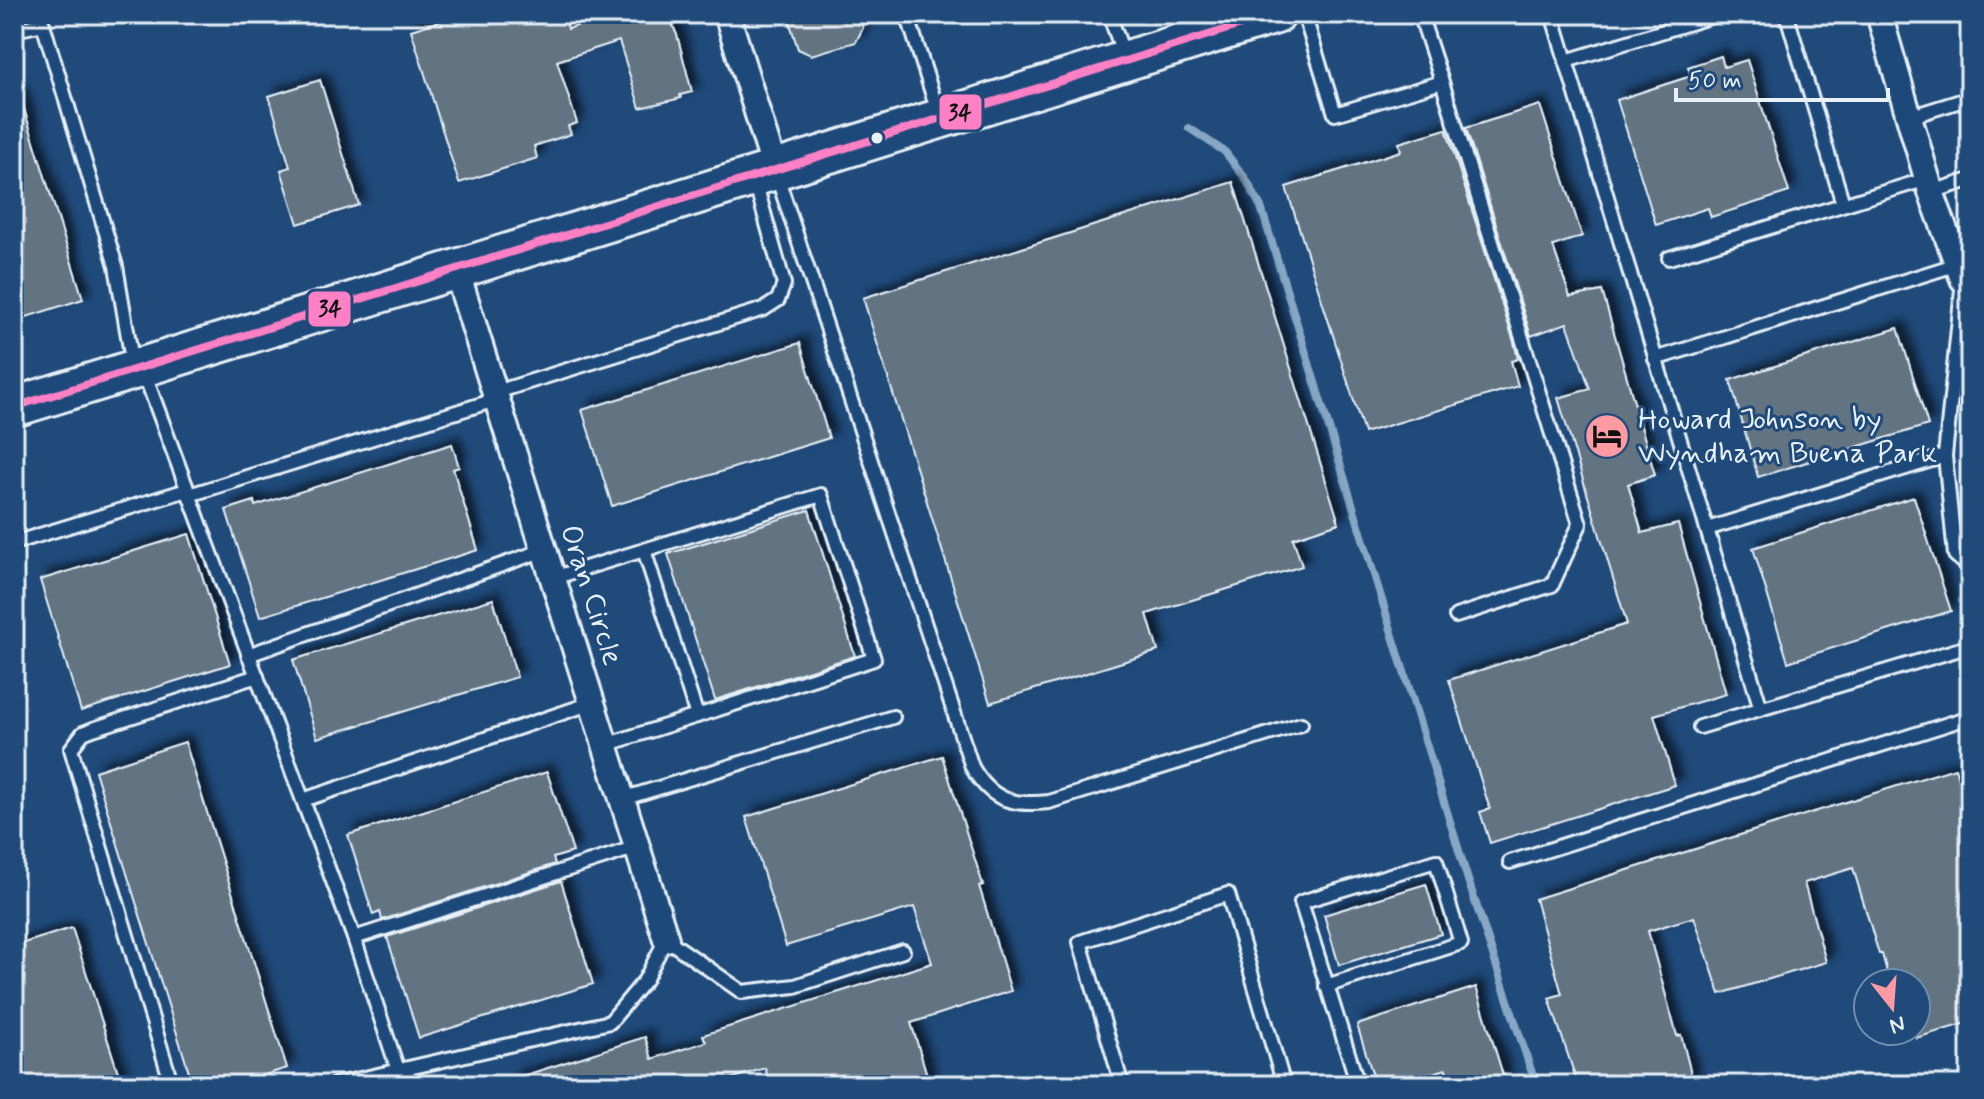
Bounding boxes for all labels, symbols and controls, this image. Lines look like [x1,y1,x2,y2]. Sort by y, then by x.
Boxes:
scale bar [1676,52,1888,102]
text: 50 m [1688,66,1742,97]
line badge: 34 [938,93,983,131]
text: 34 [948,100,972,128]
unlabelled marker [869,130,885,146]
line badge: 34 [307,290,352,328]
text: 34 [318,296,342,324]
place label: Howard Johnson by Wyndham Buena Park [1638,400,1937,473]
hotel icon: Howard Johnson by Wyndham Buena Park [1583,412,1631,460]
street label: Oran Circle [550,520,632,670]
north arrow [1852,967,1932,1047]
text: N [1886,1009,1908,1040]

